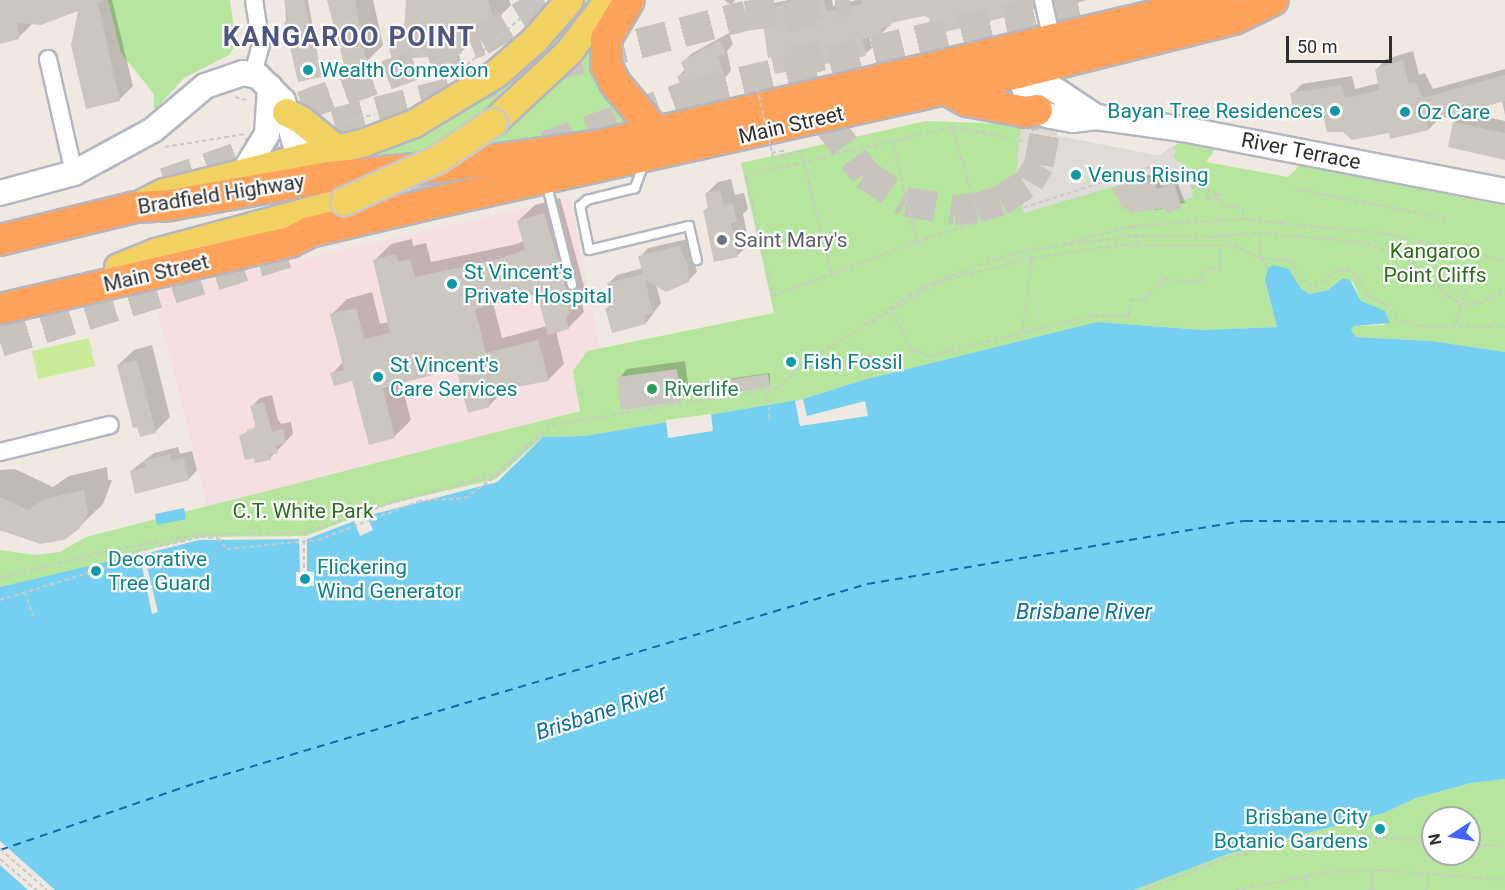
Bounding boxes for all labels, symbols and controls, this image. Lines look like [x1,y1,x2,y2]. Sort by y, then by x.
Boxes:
district label: KANGAROO POINT [223,22,475,54]
scale bar [1289,24,1396,62]
text: 50 m [1297,36,1337,57]
place label: Wealth Connexion [320,57,489,83]
marker: Wealth Connexion [301,63,315,77]
place label: Bayan Tree Residences [1107,98,1323,124]
place label: Oz Care [1417,99,1490,125]
street label: Main Street [736,101,846,149]
marker: Bayan Tree Residences [1328,104,1342,118]
marker: Oz Care [1398,105,1412,119]
street label: River Terrace [1239,127,1363,175]
place label: Venus Rising [1088,162,1209,188]
street label: Bradfield Highway [136,168,306,220]
marker: Venus Rising [1069,168,1083,182]
place label: Saint Mary's [734,227,848,253]
marker: Saint Mary's [715,233,729,247]
park label: Kangaroo Point Cliffs [1383,238,1487,288]
street label: Main Street [101,249,211,297]
place label: St Vincent's Private Hospital [464,259,612,309]
marker: St Vincent's Private Hospital [445,277,459,291]
place label: Fish Fossil [803,349,903,375]
place label: St Vincent's Care Services [390,352,518,402]
marker: Fish Fossil [784,355,798,369]
marker: St Vincent's Care Services [371,370,385,384]
place label: Riverlife [664,376,739,402]
marker: Riverlife [645,382,659,396]
park label: C.T. White Park [232,498,374,524]
place label: Decorative Tree Guard [108,546,210,596]
place label: Flickering Wind Generator [317,554,461,604]
marker: Decorative Tree Guard [89,564,103,578]
marker: Flickering Wind Generator [298,572,312,586]
water label: Brisbane River [1016,599,1152,625]
water label: Brisbane River [532,678,670,746]
place label: Brisbane City Botanic Gardens [1214,804,1368,854]
north arrow [1421,806,1481,866]
marker: Brisbane City Botanic Gardens [1373,822,1387,836]
text: N [1424,832,1445,847]

